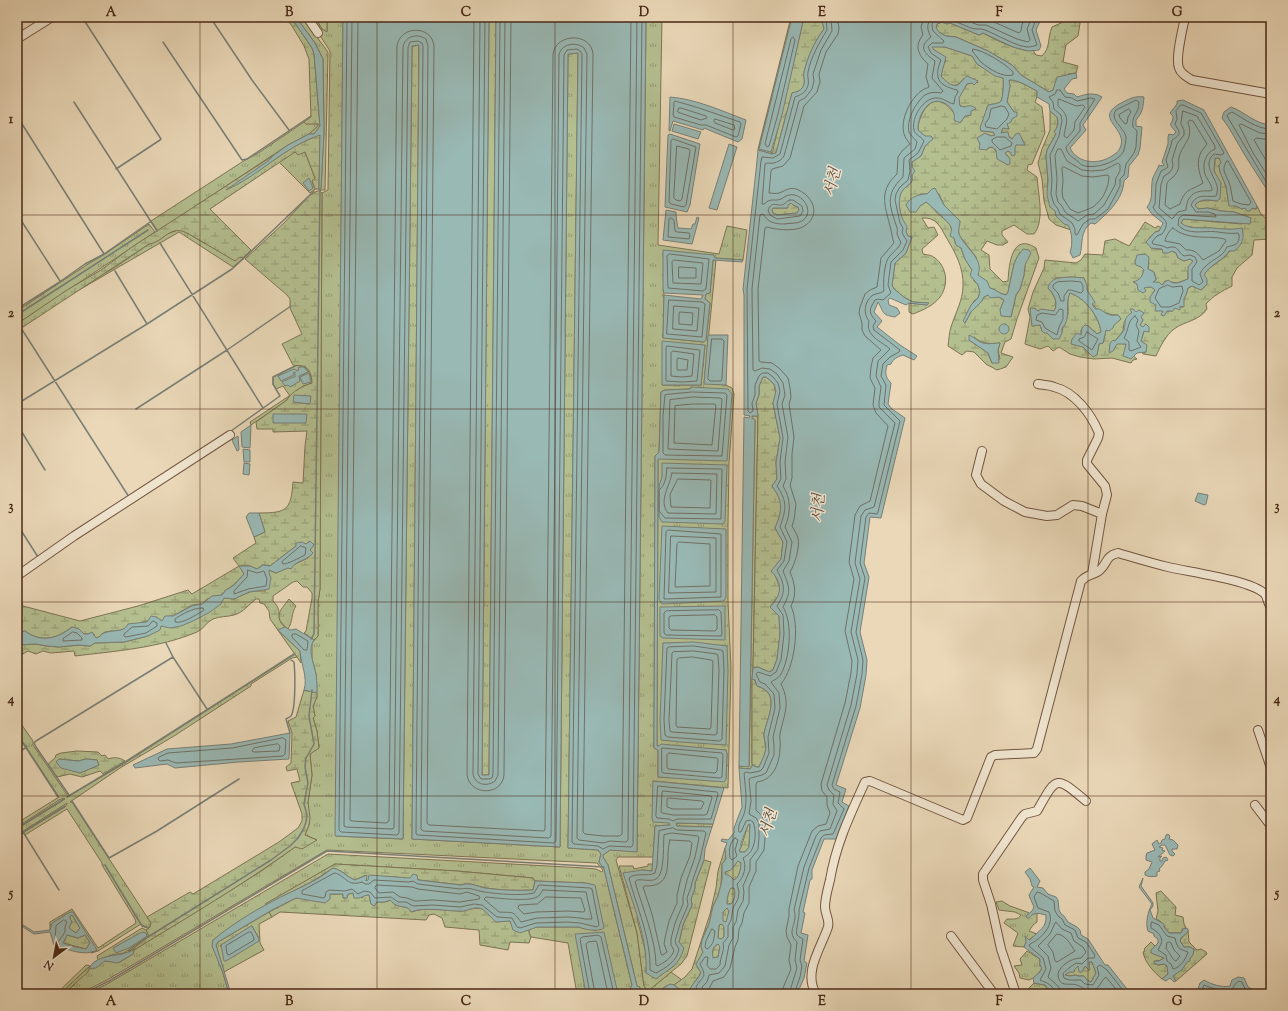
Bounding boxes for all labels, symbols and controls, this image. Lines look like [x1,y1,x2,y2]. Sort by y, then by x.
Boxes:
text: A [106,4,117,22]
text: B [285,4,294,22]
text: C [461,4,471,22]
text: D [639,4,649,22]
text: E [818,4,826,22]
text: F [995,4,1003,22]
text: G [1172,4,1183,22]
text: 1 [9,111,14,129]
text: 1 [1275,111,1280,129]
water label: 서천 [820,164,848,199]
text: 2 [8,305,15,323]
text: 2 [1274,305,1281,323]
water label: 서천 [808,492,831,523]
text: 3 [8,498,14,516]
text: 3 [1274,498,1280,516]
text: 4 [7,691,15,709]
text: 4 [1273,691,1281,709]
water label: 서천 [756,805,784,840]
text: 5 [8,885,14,903]
text: 5 [1274,885,1280,903]
north arrow [34,937,74,977]
text: N [41,955,58,974]
text: A [106,993,117,1011]
text: B [285,993,294,1011]
text: C [461,993,471,1011]
text: D [639,993,649,1011]
text: E [818,993,826,1011]
text: F [995,993,1003,1011]
text: G [1172,993,1183,1011]

